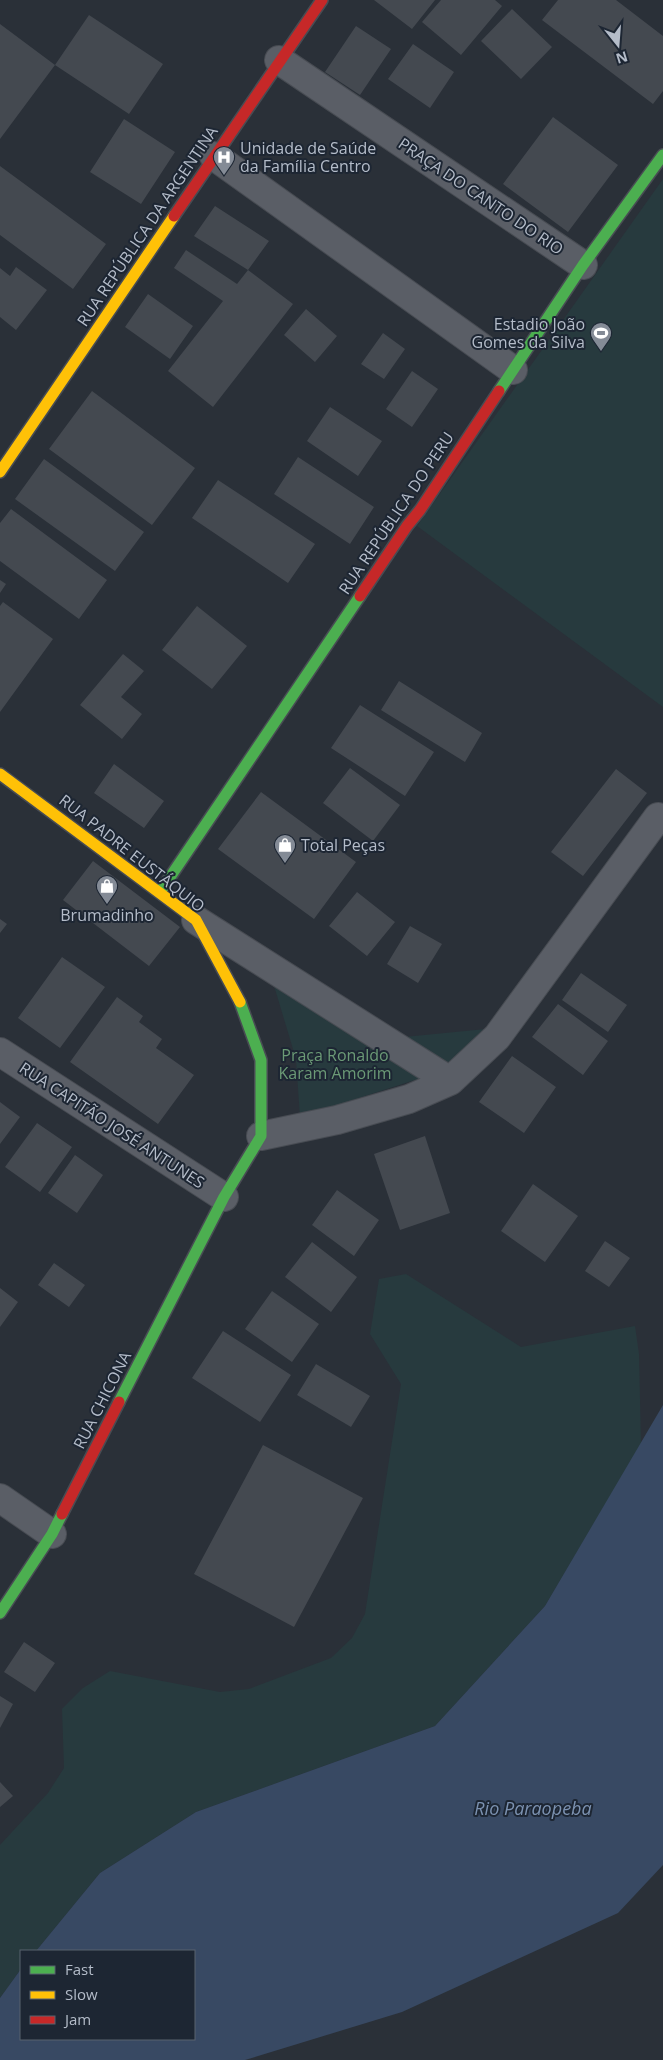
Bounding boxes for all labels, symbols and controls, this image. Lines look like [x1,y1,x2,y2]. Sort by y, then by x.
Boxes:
north arrow [593,20,643,70]
text: N [614,47,630,69]
street label: RUA REPÚBLICA DA ARGENTINA [72,121,223,331]
street label: PRAÇA DO CANTO DO RIO [394,132,568,260]
place label: Unidade de Saúde da Família Centro [240,137,376,177]
hospital icon: Unidade de Saúde da Família Centro [212,145,236,176]
place label: Estadio João Gomes da Silva [472,313,585,353]
sports icon: Estadio João Gomes da Silva [589,321,613,352]
street label: RUA REPÚBLICA DO PERU [333,427,459,599]
street label: RUA PADRE EUSTÁQUIO [55,789,209,917]
shop icon: Total Peças [273,833,297,864]
place label: Total Peças [301,834,385,856]
shop icon: Brumadinho [95,874,119,905]
place label: Brumadinho [60,904,154,926]
park label: Praça Ronaldo Karam Amorim [278,1044,392,1084]
street label: RUA CAPITÃO JOSÉ ANTUNES [15,1057,209,1193]
street label: RUA CHICONA [68,1347,136,1453]
water label: Rio Paraopeba [474,1796,592,1820]
legend [20,1950,195,2040]
text: Fast [65,1959,94,1979]
text: Slow [65,1984,98,2004]
text: Jam [63,2009,91,2029]

